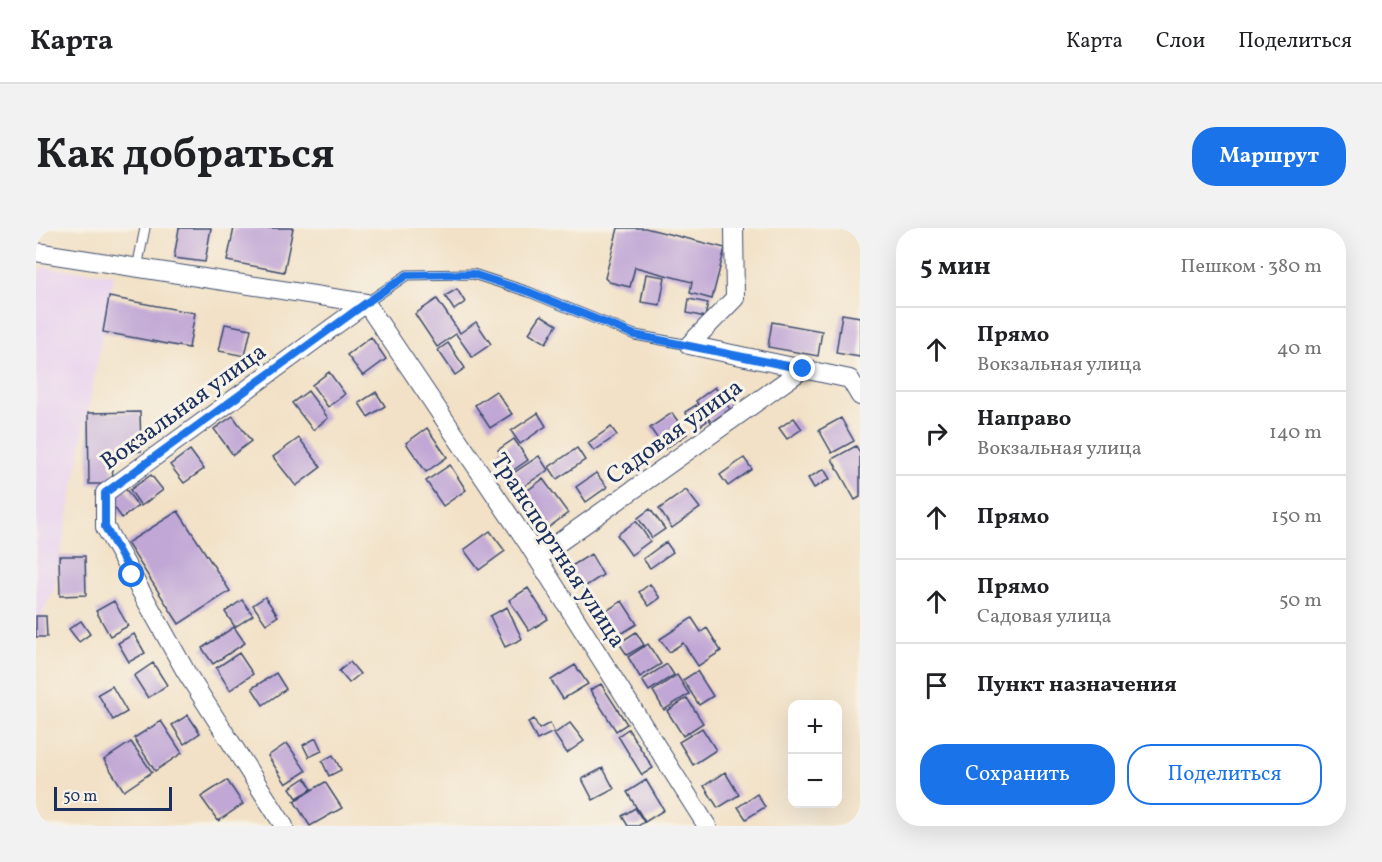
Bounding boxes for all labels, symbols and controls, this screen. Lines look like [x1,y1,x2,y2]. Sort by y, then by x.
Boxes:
text: Карта [30,22,113,61]
text: Карта [1066,27,1123,56]
text: Слои [1156,27,1205,56]
text: Поделиться [1238,27,1352,56]
text: Как добраться [36,127,335,186]
button: Маршрут [1192,127,1346,186]
text: 5 мин [920,249,991,285]
text: Пешком · 380 m [1181,253,1322,281]
text: Прямо [977,320,1049,351]
icon: ahead [920,333,953,366]
text: 40 m [1277,335,1322,363]
street label: Вокзальная улица [94,336,274,479]
text: Вокзальная улица [977,351,1142,379]
route end [789,355,815,381]
street label: Садовая улица [600,371,750,494]
text: Направо [977,404,1071,435]
icon: right [920,417,953,450]
text: 140 m [1269,419,1322,447]
text: Вокзальная улица [977,435,1142,463]
street label: Транспортная улица [481,447,633,655]
icon: ahead [920,501,953,534]
text: Прямо [977,502,1049,533]
text: 150 m [1271,503,1322,531]
route start [118,561,144,587]
text: Прямо [977,572,1049,603]
icon: ahead [920,585,953,618]
text: 50 m [1279,587,1322,615]
text: Садовая улица [977,603,1112,631]
icon: arrive [920,669,953,702]
text: Пункт назначения [977,670,1177,701]
map controls [788,700,842,808]
button: + [788,700,842,754]
button: Сохранить [920,744,1115,805]
button: Поделиться [1127,744,1322,805]
button: − [788,754,842,808]
scale bar [54,784,172,812]
text: 50 m [63,786,97,808]

